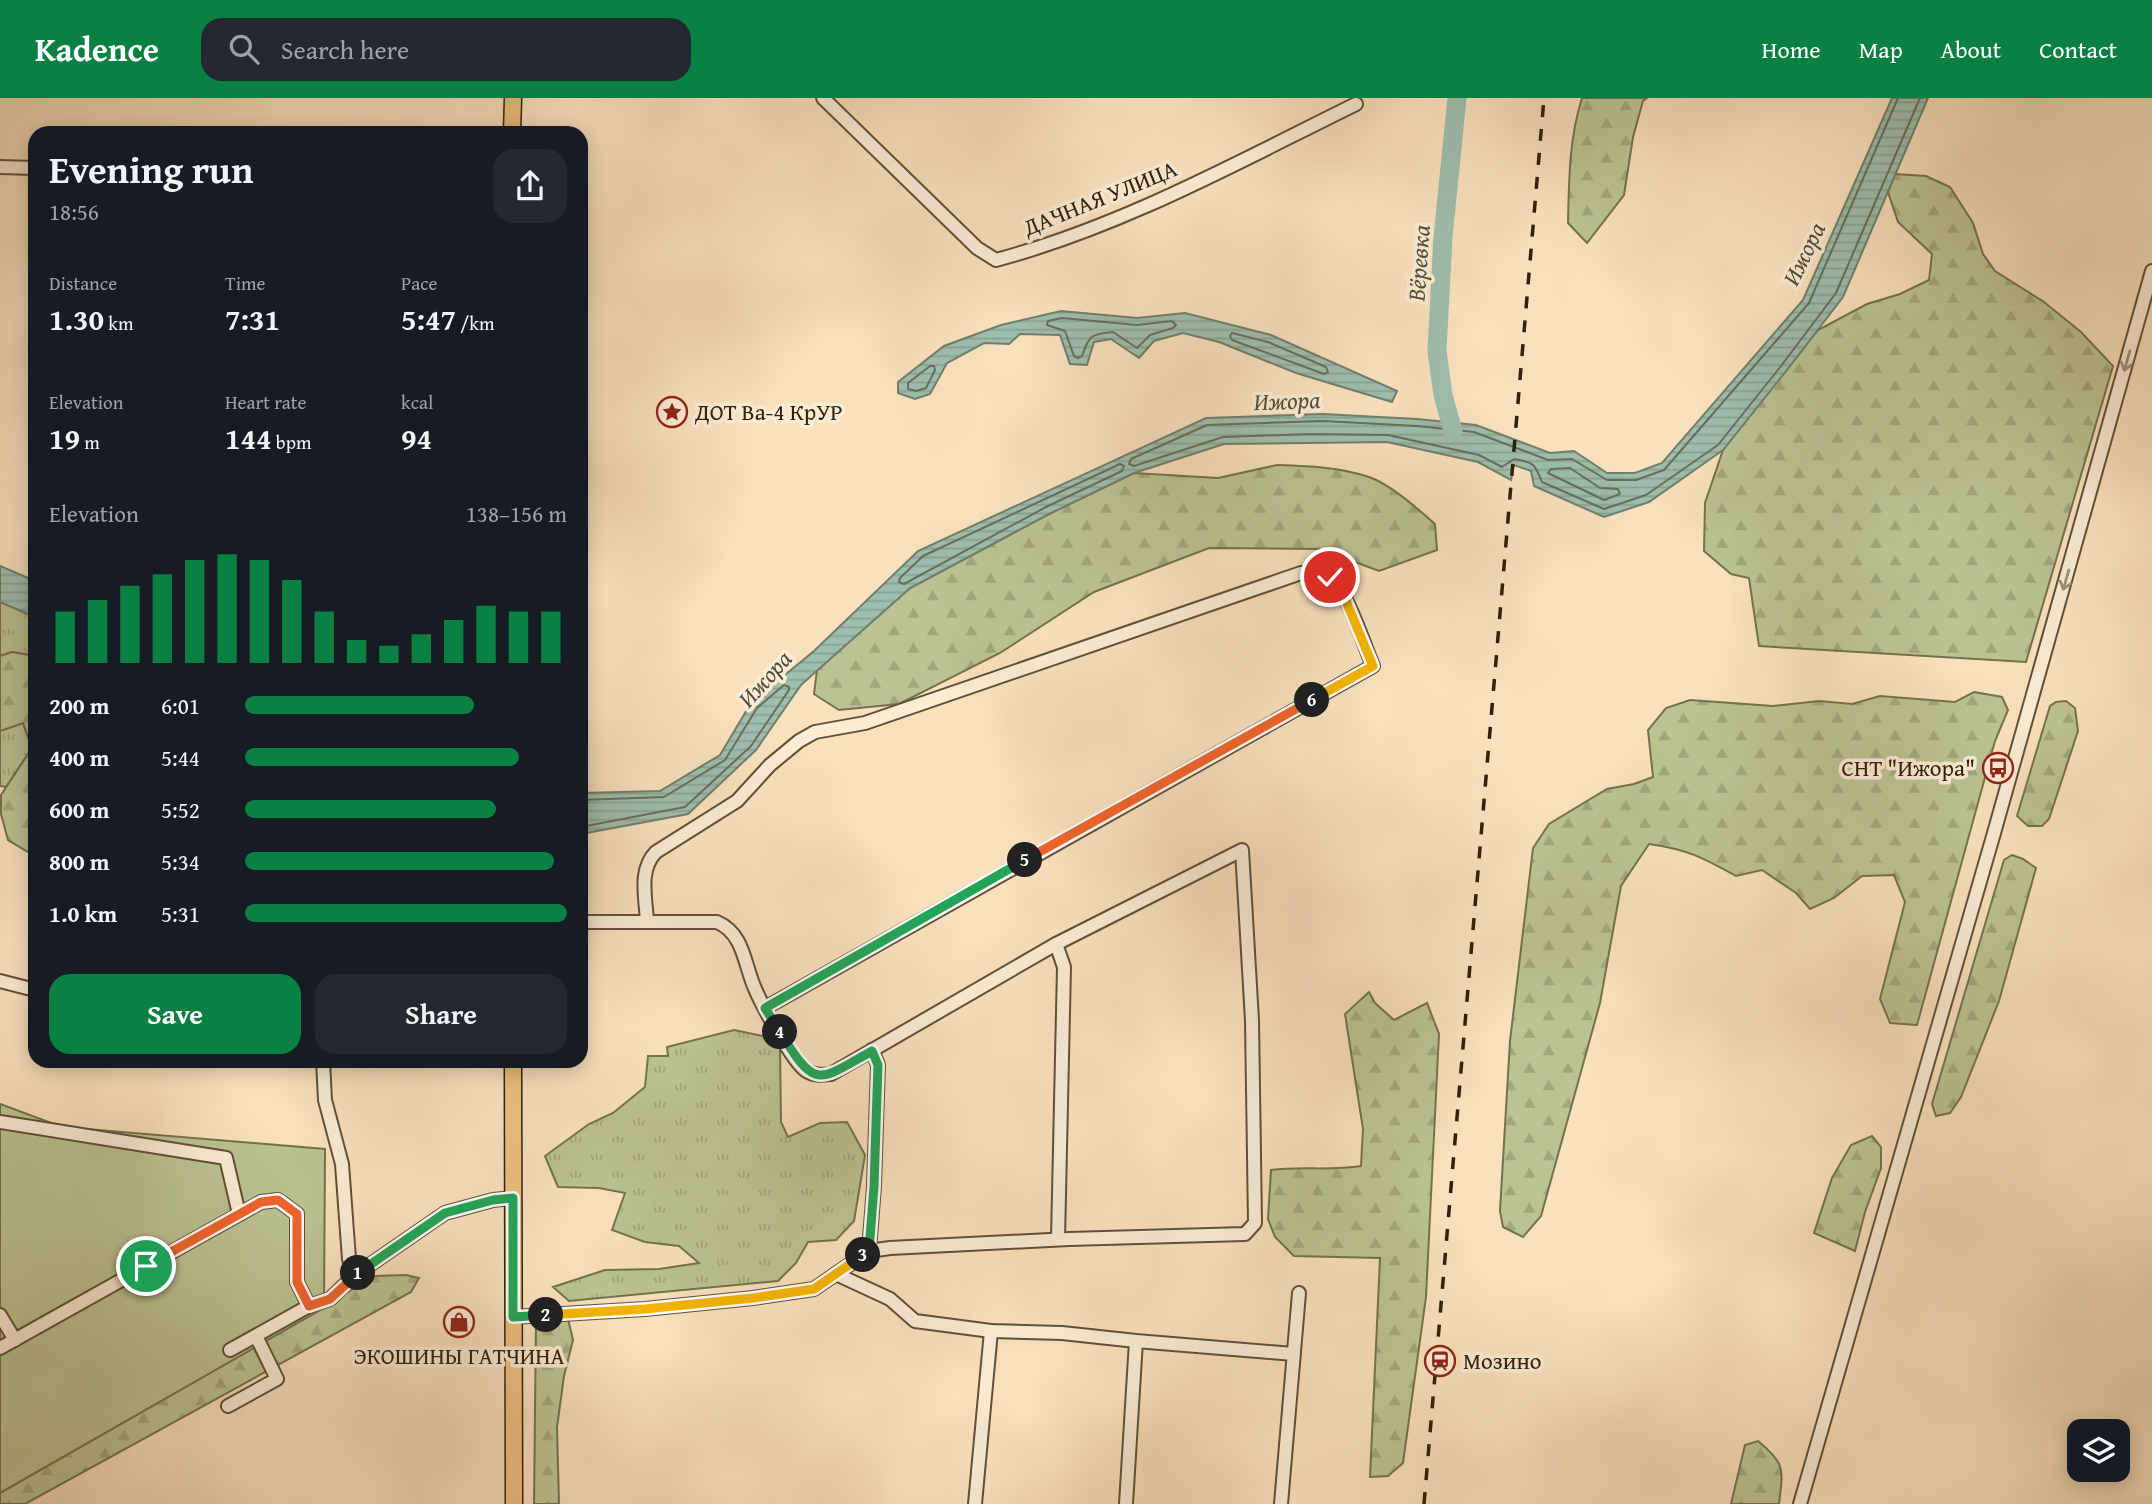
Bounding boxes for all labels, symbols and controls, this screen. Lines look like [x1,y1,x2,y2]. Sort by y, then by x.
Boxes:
search box [201,18,691,81]
text: Kadence [35,25,159,73]
icon: search [225,30,263,68]
text: Search here [281,30,409,69]
text: Home [1762,32,1821,67]
text: Map [1859,32,1903,67]
text: About [1941,32,2001,67]
text: Contact [2039,32,2117,67]
text: Evening run [49,141,253,197]
button: share [493,149,567,223]
street label: ДАЧНАЯ УЛИЦА [1017,152,1182,244]
text: 18:56 [49,195,99,228]
water label: Ижора [1773,216,1834,291]
water label: Вёревка [1398,224,1439,303]
text: Distance [49,269,117,297]
text: Time [225,269,265,297]
text: Pace [401,269,438,297]
text: 1.30 [49,297,104,341]
text: 7:31 [225,297,280,341]
text: 5:47 [401,297,456,341]
text: km [104,309,133,337]
text: /km [456,309,494,337]
one-way arrow [2120,349,2133,372]
water label: Ижора [1253,382,1321,419]
text: Elevation [49,388,123,416]
text: Heart rate [225,388,306,416]
text: kcal [401,388,433,416]
place icon: ДОТ Ва-4 КрУР [655,395,689,429]
place label: ДОТ Ва-4 КрУР [694,395,843,428]
text: 19 [49,416,80,460]
text: 144 [225,416,272,460]
text: 94 [401,416,432,460]
text: m [80,428,100,456]
text: bpm [272,428,311,456]
text: Elevation [49,497,139,530]
text: 138–156 m [466,497,567,530]
pin [1300,547,1360,607]
icon: check [1311,558,1349,596]
one-way arrow [2058,569,2071,591]
water label: Ижора [729,642,800,715]
pin: 6 [1294,682,1330,718]
text: 6 [1307,685,1316,713]
text: 200 m [49,689,110,722]
text: 6:01 [161,689,200,722]
text: 400 m [49,741,110,774]
text: 5:44 [161,741,200,774]
place label: СНТ "Ижора" [1842,751,1975,784]
bus stop icon: СНТ "Ижора" [1981,751,2015,785]
text: 600 m [49,793,110,826]
text: 5:52 [161,793,200,826]
pin: 5 [1007,842,1042,878]
text: 800 m [49,845,110,878]
text: 5:34 [161,845,200,878]
text: 5 [1020,845,1029,873]
text: 1.0 km [49,897,117,930]
text: 5:31 [161,897,200,930]
button: Save [49,974,301,1054]
button: Share [315,974,567,1054]
pin: 4 [762,1014,798,1049]
text: 4 [775,1017,784,1045]
pin [116,1236,176,1296]
pin: 3 [846,1238,880,1272]
text: 3 [858,1240,867,1268]
icon: arrive [127,1247,165,1285]
pin: 1 [340,1256,376,1290]
text: 1 [353,1258,362,1286]
pin: 2 [528,1298,564,1332]
text: 2 [541,1300,550,1328]
shop icon: ЭКОШИНЫ ГАТЧИНА [442,1305,476,1339]
place label: ЭКОШИНЫ ГАТЧИНА [354,1339,564,1372]
station icon: Мозино [1423,1344,1457,1378]
place label: Мозино [1463,1344,1542,1377]
map controls [2067,1419,2130,1482]
button: layers [2067,1419,2130,1482]

